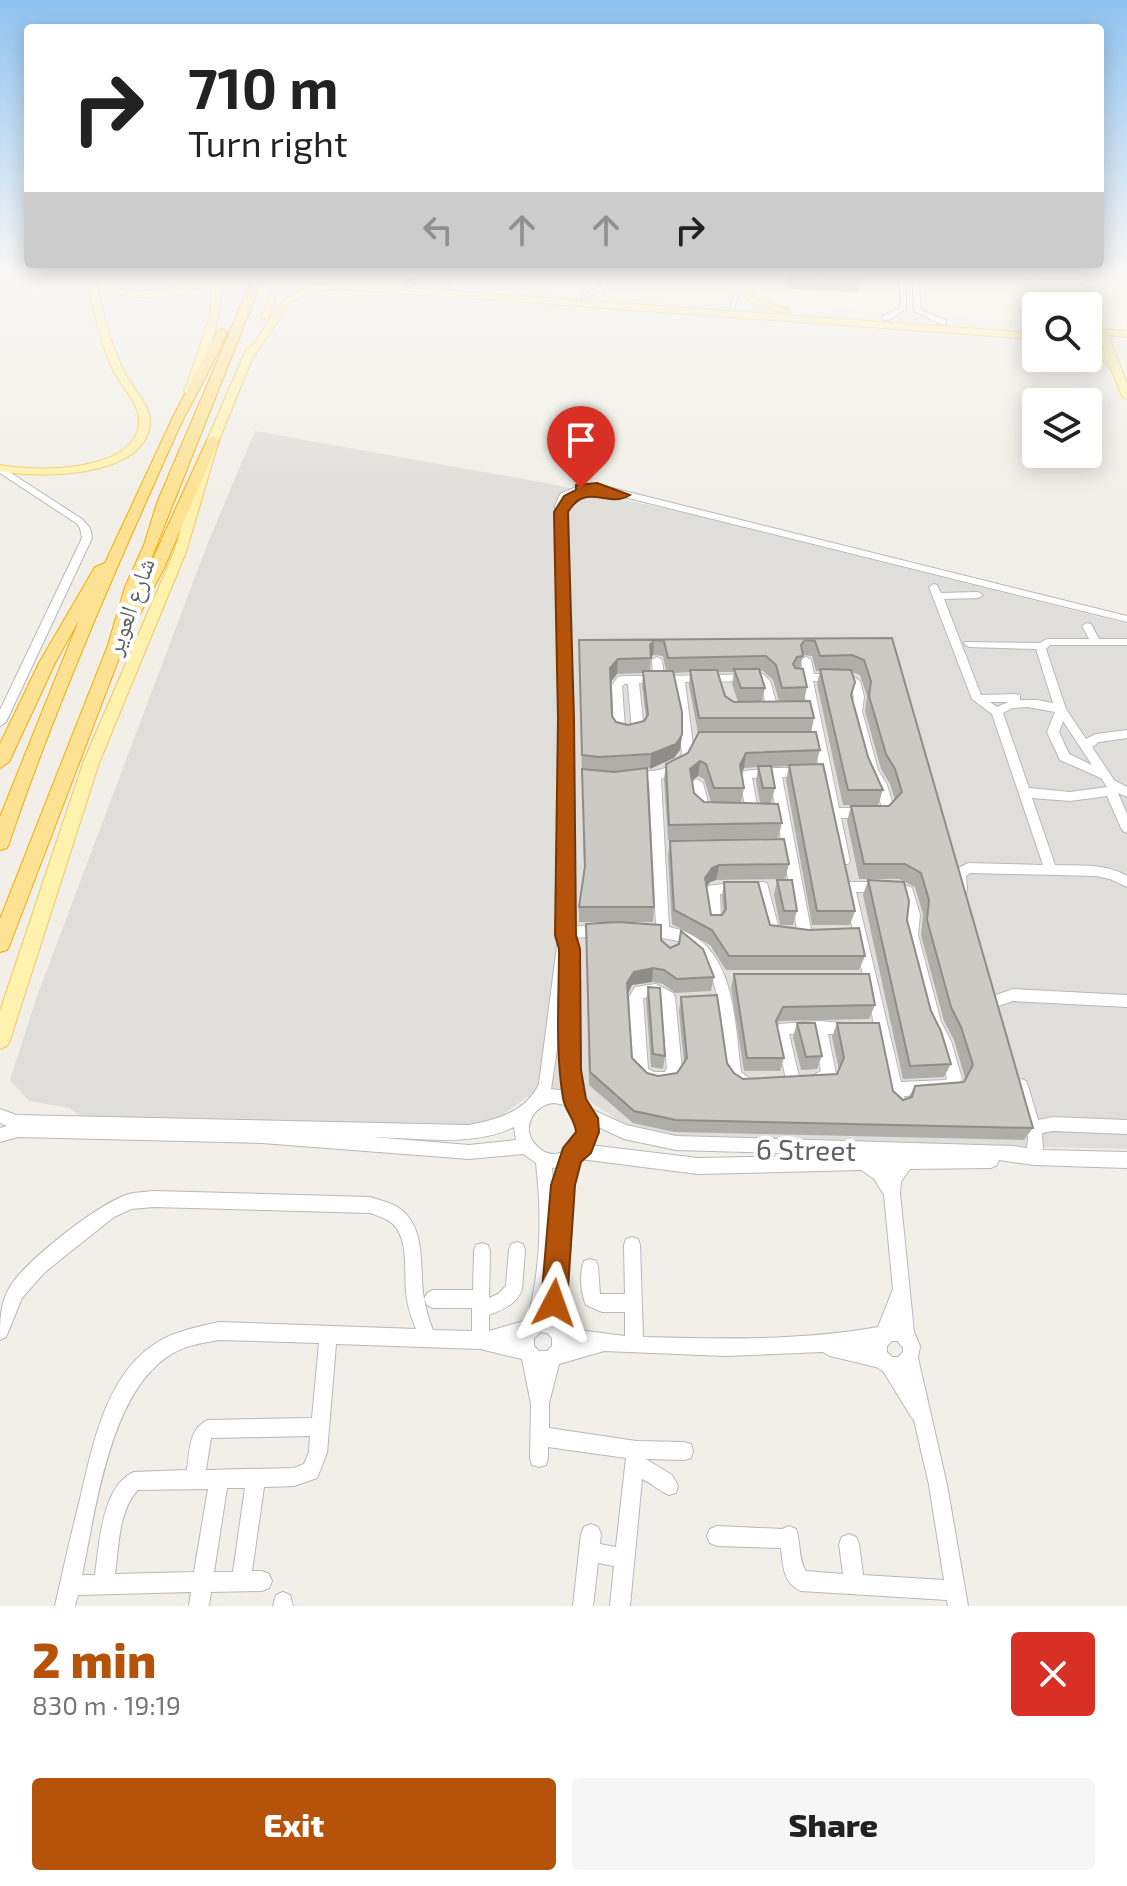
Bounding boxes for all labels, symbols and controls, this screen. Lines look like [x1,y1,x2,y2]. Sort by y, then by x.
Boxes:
text: 710 m [188,53,339,120]
icon: right [56,56,160,160]
text: Turn right [188,121,348,164]
icon: left [416,208,460,252]
icon: ahead [500,208,544,252]
icon: ahead [584,208,628,252]
icon: right [668,208,712,252]
map controls [1022,292,1102,468]
button: search [1022,292,1102,372]
button: layers [1022,388,1102,468]
pin [547,406,615,488]
icon: arrive [559,418,603,462]
street label: شارع العوير [98,554,162,660]
street label: 6 Street [756,1131,856,1167]
position arrow [512,1261,596,1345]
text: 2 min [32,1630,156,1688]
button: close [1011,1632,1095,1716]
text: 830 m · 19:19 [32,1689,181,1720]
button: Exit [32,1778,556,1870]
button: Share [572,1778,1095,1870]

